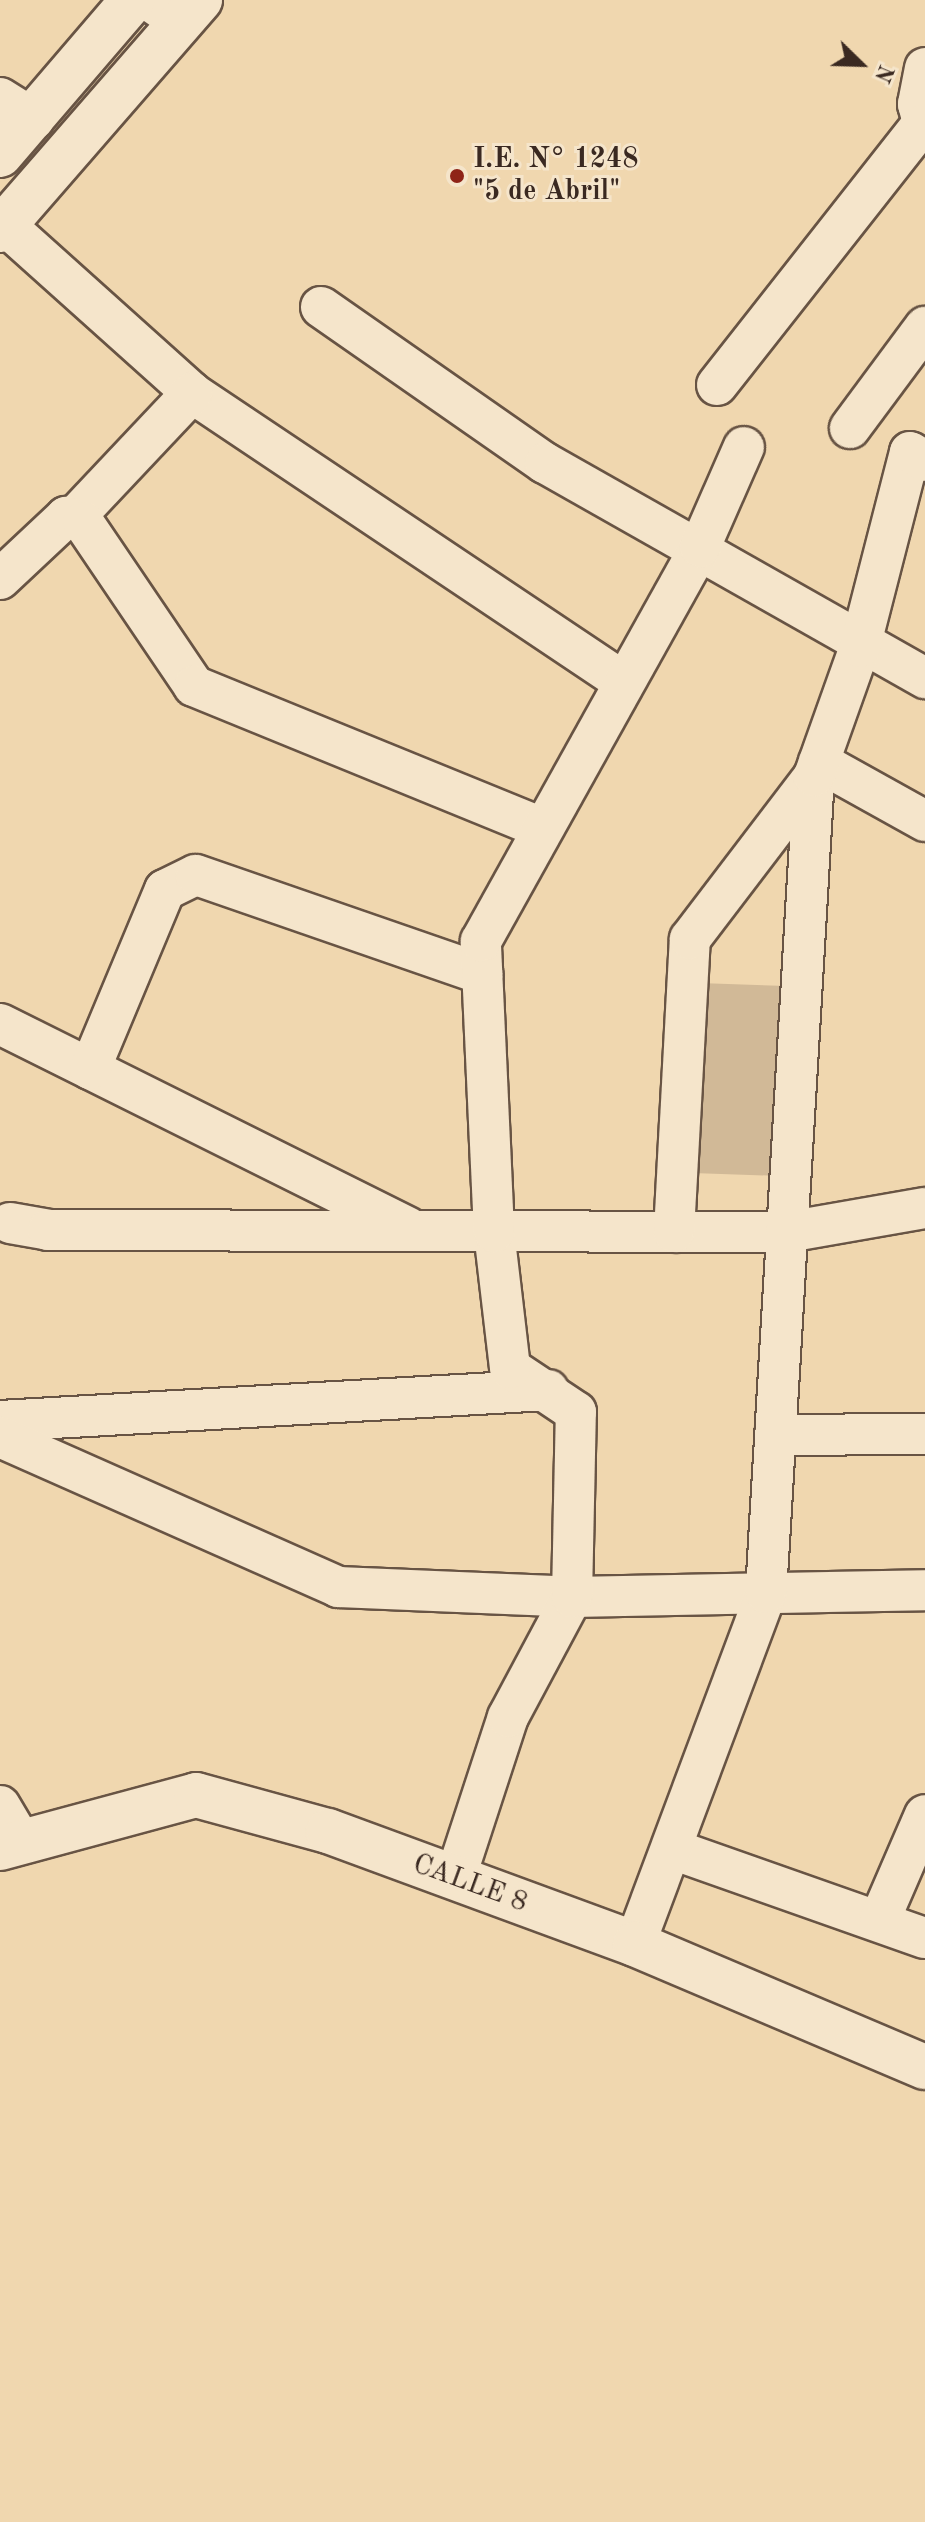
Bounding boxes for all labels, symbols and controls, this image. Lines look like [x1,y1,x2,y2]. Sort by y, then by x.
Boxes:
north arrow [821,24,901,104]
text: N [870,61,897,85]
place label: I.E. N° 1248 "5 de Abril" [473,143,639,209]
marker: I.E. N° 1248 "5 de Abril" [448,167,466,185]
street label: CALLE 8 [408,1848,532,1920]

